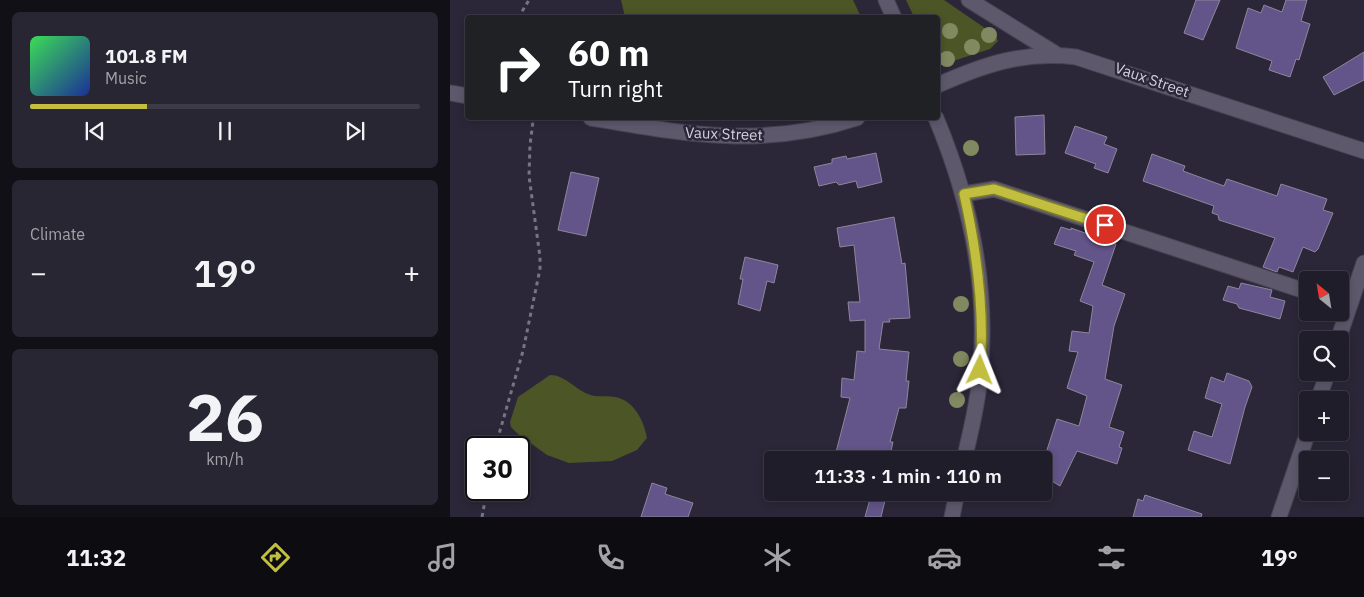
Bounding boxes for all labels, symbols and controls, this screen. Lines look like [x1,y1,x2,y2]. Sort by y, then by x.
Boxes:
text: 60 m [568,30,650,76]
icon: right [485,35,550,100]
text: 101.8 FM [105,44,188,68]
street label: Vaux Street [1112,58,1192,101]
text: Music [105,68,147,88]
text: Turn right [568,74,663,103]
icon: previous [81,117,109,145]
icon: pause [211,117,239,145]
icon: next [341,117,369,145]
street label: Vaux Street [685,123,763,144]
pin [1084,204,1126,246]
icon: arrive [1091,211,1119,239]
text: Climate [30,224,85,244]
text: 19° [193,248,257,297]
text: − [30,254,47,291]
text: + [403,254,420,291]
north arrow [1299,271,1349,321]
map controls [1299,271,1349,501]
button: search [1299,331,1349,381]
position arrow [953,343,1005,395]
text: 26 [186,374,264,459]
button: + [1299,391,1349,441]
speed limit sign: 30 [465,436,530,501]
text: km/h [206,449,244,469]
button: − [1299,451,1349,501]
text: 11:33 · 1 min · 110 m [814,464,1002,488]
icon: directions [258,540,293,575]
icon: music [425,540,460,575]
icon: phone [593,540,628,575]
icon: climate [760,540,795,575]
icon: car [927,540,962,575]
icon: filters [1094,540,1129,575]
text: 11:32 [66,543,126,572]
text: 19° [1261,543,1298,572]

